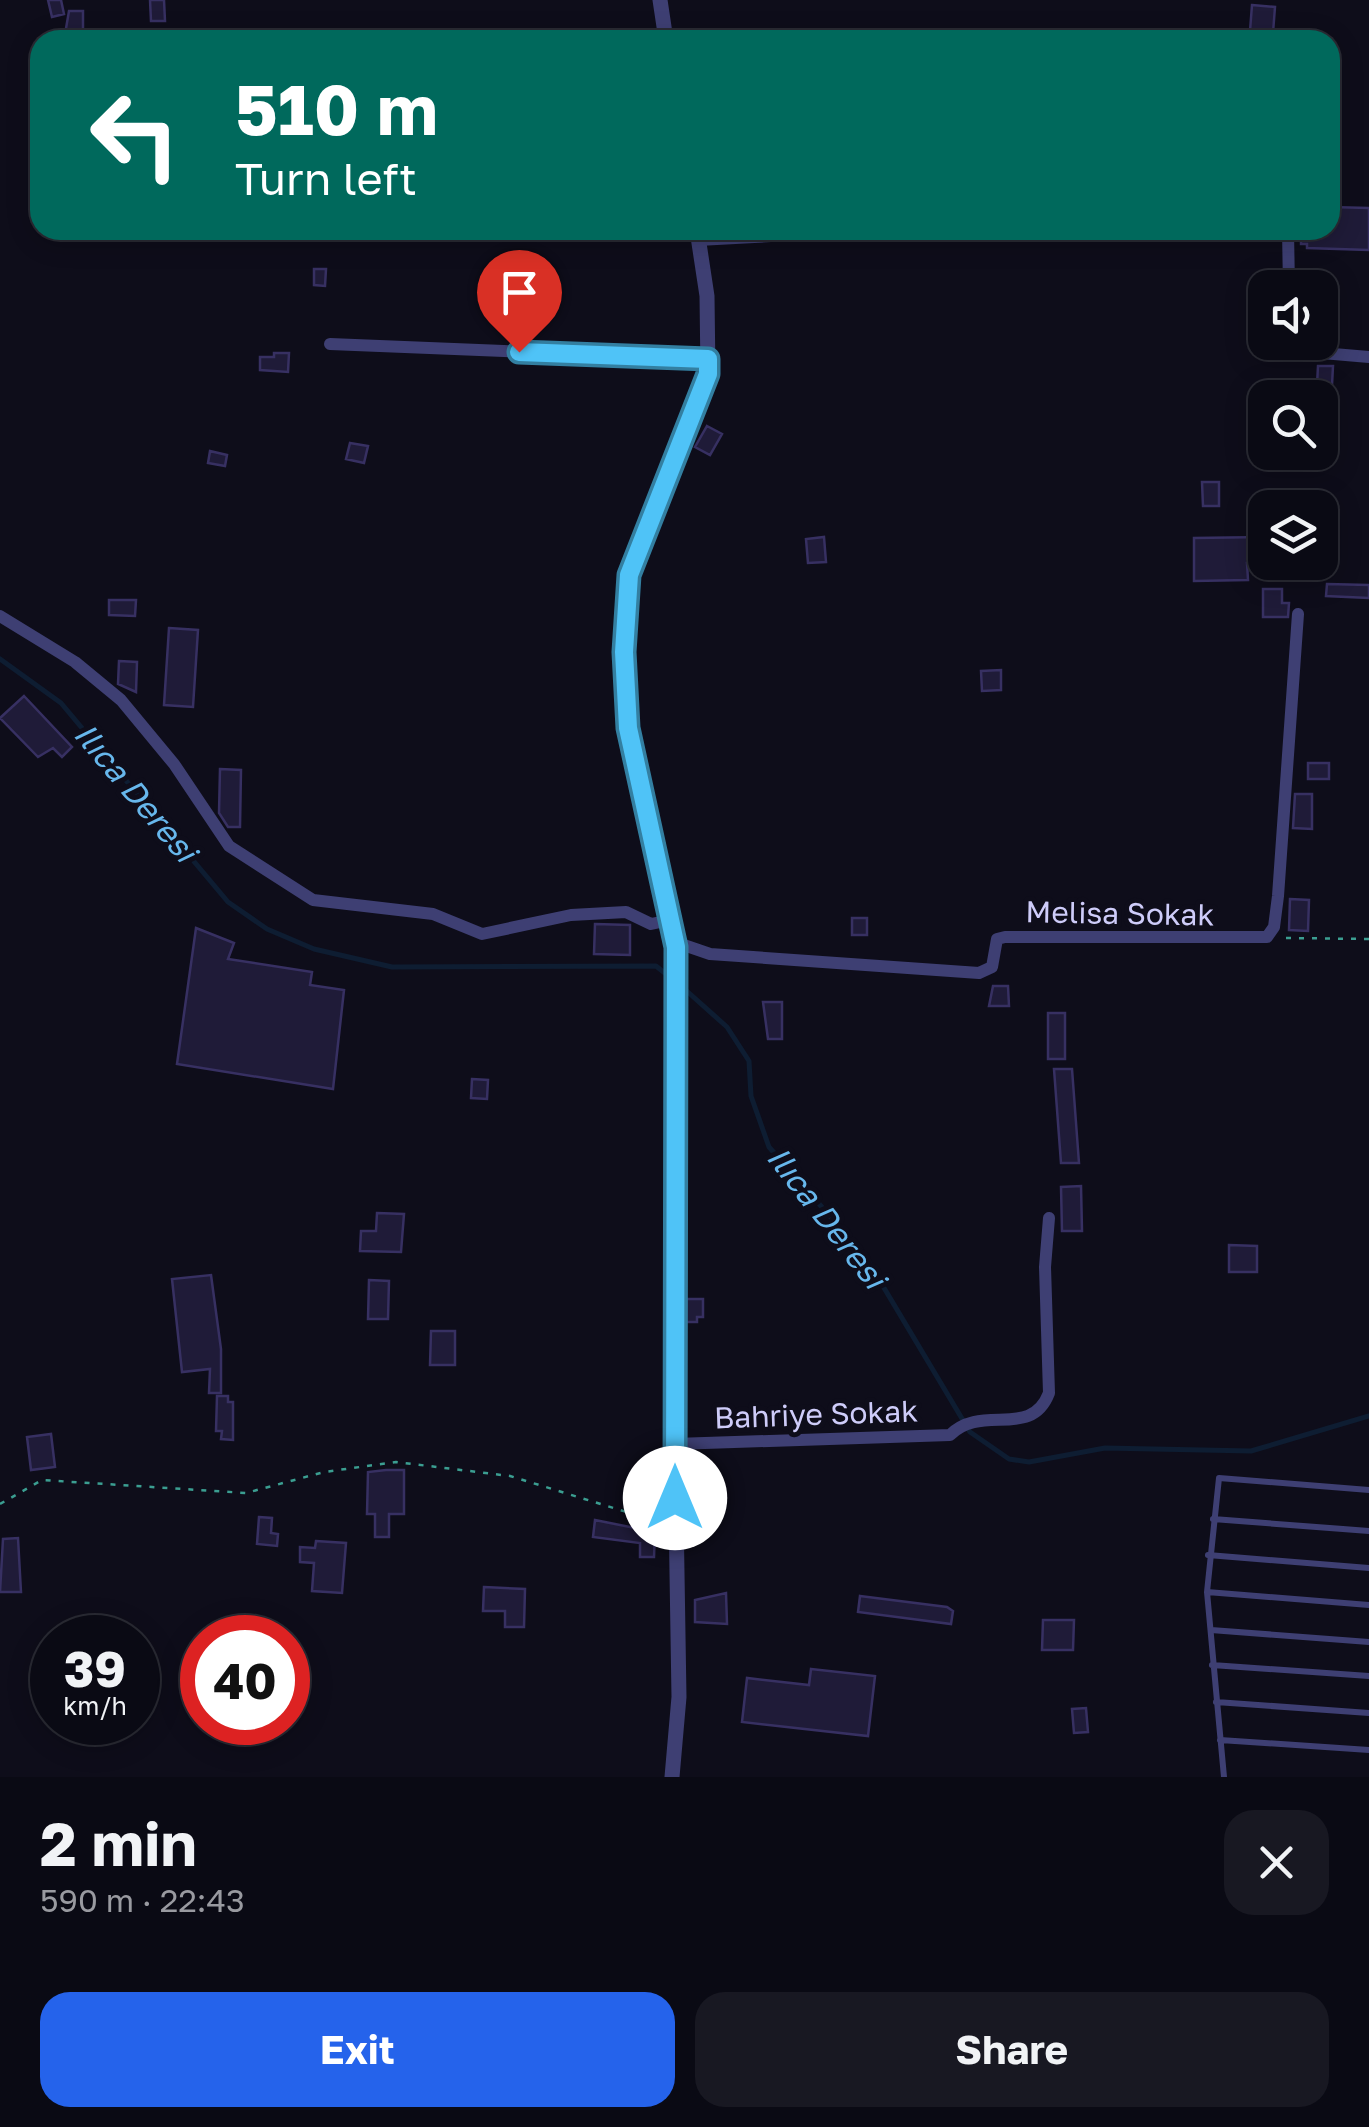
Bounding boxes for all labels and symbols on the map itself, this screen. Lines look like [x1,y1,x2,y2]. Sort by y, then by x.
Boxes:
pin [477,250,562,353]
water label: Ilıca Deresi [67,715,207,872]
street label: Melisa Sokak [1025,893,1215,933]
water label: Ilıca Deresi [760,1138,896,1298]
street label: Bahriye Sokak [713,1392,919,1436]
position arrow [623,1446,727,1550]
speed limit sign: 40 [180,1615,310,1745]

